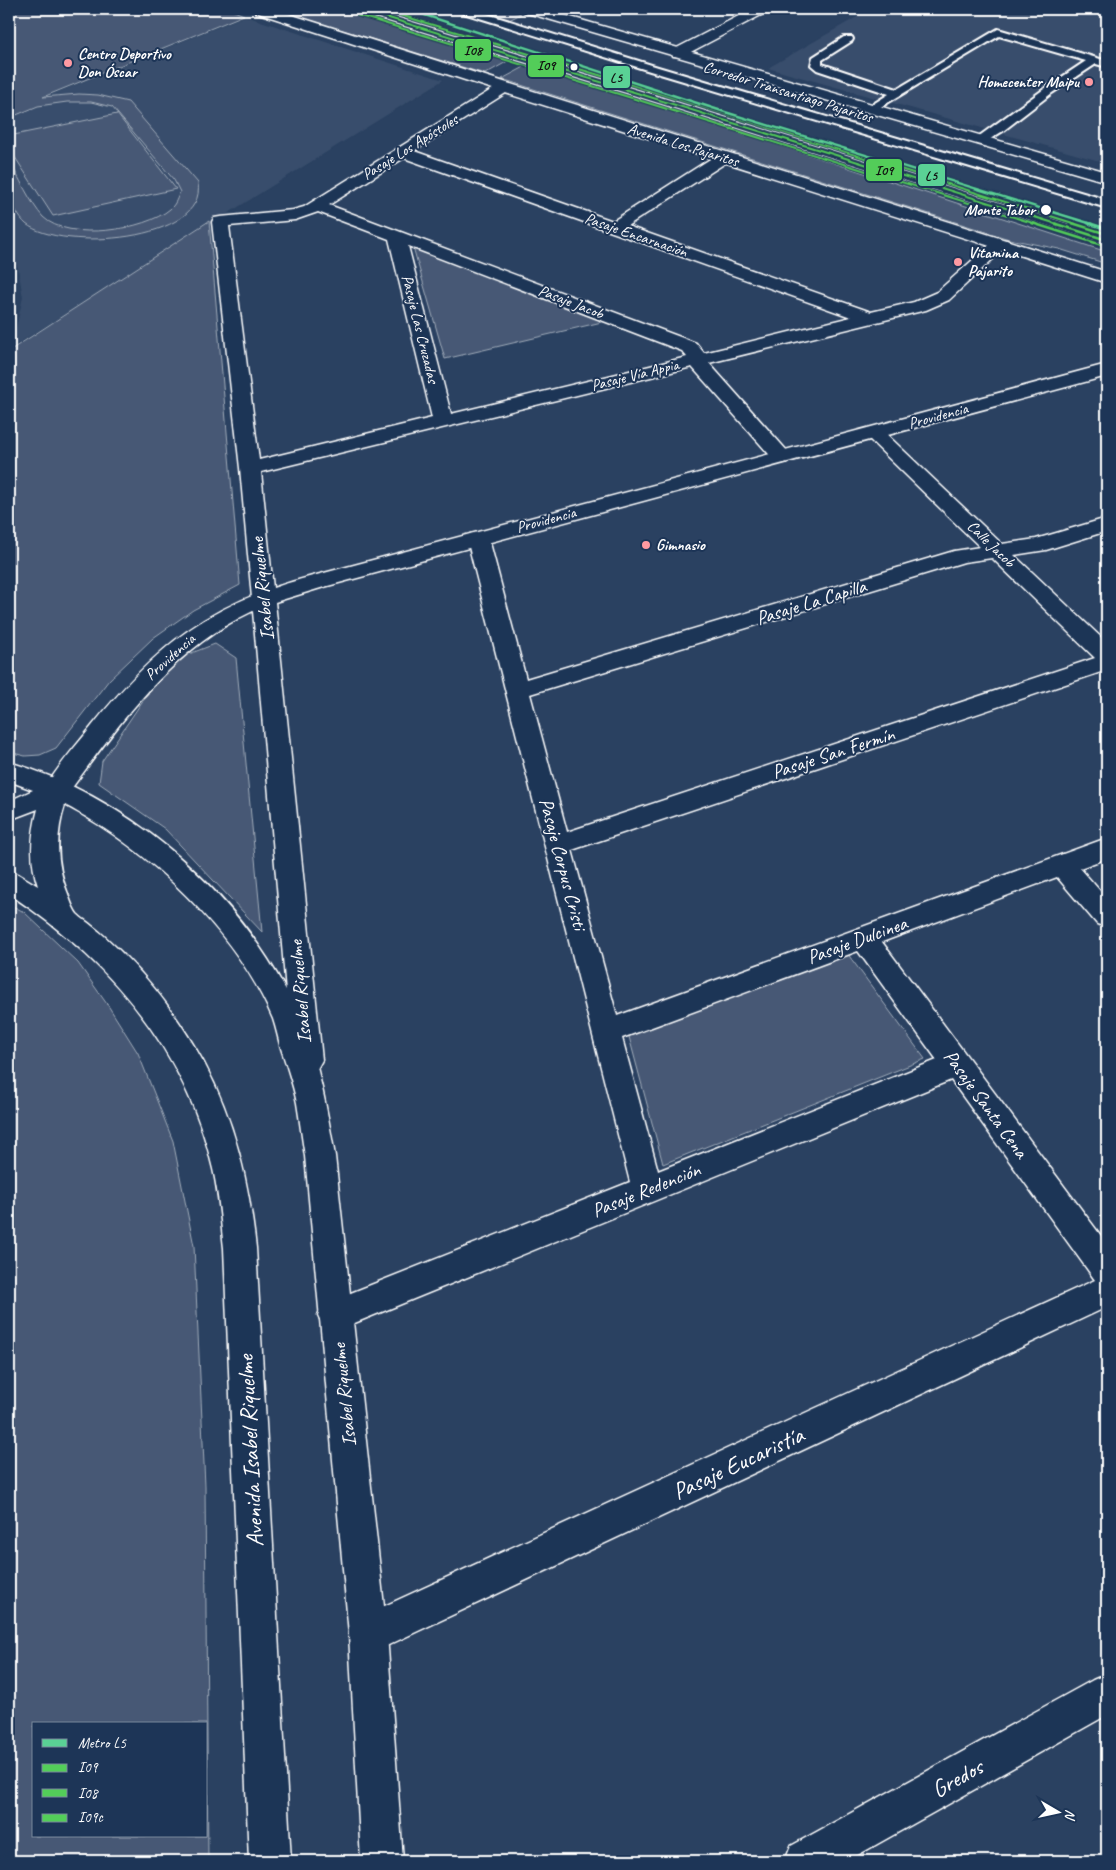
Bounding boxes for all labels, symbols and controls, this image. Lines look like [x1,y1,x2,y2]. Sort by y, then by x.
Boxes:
line badge: I08 [454,38,492,62]
text: I08 [464,42,484,59]
place label: Centro Deportivo Don Óscar [78,44,172,82]
line badge: I09 [527,54,565,78]
marker: Centro Deportivo Don Óscar [62,57,74,69]
text: I09 [537,57,557,74]
street label: Corredor Transantiago Pajaritos [701,57,877,128]
unlabelled marker [569,62,579,72]
line badge: L5 [602,65,631,89]
text: L5 [610,69,624,86]
place label: Homecenter Maipu [978,72,1080,92]
marker: Homecenter Maipu [1083,76,1095,88]
street label: Pasaje Los Apóstoles [358,109,463,184]
street label: Avenida Los Pajaritos [625,119,742,172]
line badge: I09 [865,158,903,182]
text: I09 [875,162,895,179]
line badge: L5 [917,163,946,187]
text: L5 [925,167,939,184]
place label: Monte Tabor [965,200,1037,220]
marker: Monte Tabor [1039,203,1053,217]
street label: Pasaje Encarnación [582,208,691,262]
place label: Vitamina Pajarito [968,243,1020,281]
marker: Vitamina Pajarito [952,256,964,268]
street label: Pasaje Las Cruzadas [397,273,443,387]
street label: Pasaje Jacob [536,280,607,324]
street label: Pasaje Vía Appia [589,354,682,396]
street label: Providencia [906,398,971,434]
street label: Providencia [514,502,579,538]
street label: Calle Jacob [963,516,1020,572]
street label: Isabel Riquelme [244,535,280,642]
place label: Gimnasio [656,535,706,555]
marker: Gimnasio [640,539,652,551]
street label: Pasaje La Capilla [753,573,870,631]
street label: Providencia [141,628,200,685]
street label: Pasaje San Fermín [769,721,898,785]
street label: Pasaje Corpus Cristi [533,795,593,935]
street label: Pasaje Dulcinea [803,910,912,970]
street label: Isabel Riquelme [283,938,317,1045]
street label: Pasaje Santa Cena [938,1045,1034,1164]
street label: Pasaje Redención [588,1157,705,1223]
street label: Isabel Riquelme [326,1341,362,1448]
street label: Avenida Isabel Riquelme [230,1352,270,1548]
street label: Pasaje Eucaristía [668,1419,810,1506]
legend [32,1722,208,1838]
text: Metro L5 [78,1734,127,1753]
street label: Gredos [926,1751,990,1804]
text: I09 [78,1758,99,1777]
text: I08 [78,1784,99,1803]
north arrow [1034,1788,1084,1838]
text: I09c [78,1808,104,1827]
text: N [1061,1808,1079,1822]

